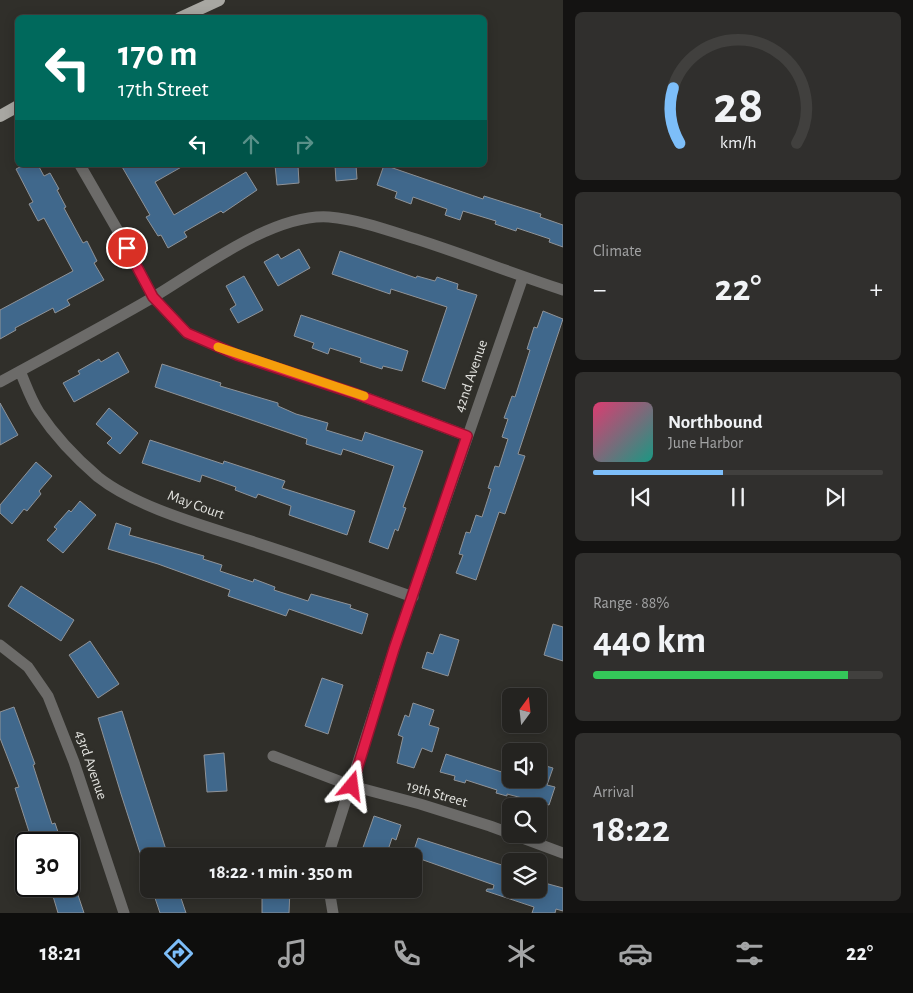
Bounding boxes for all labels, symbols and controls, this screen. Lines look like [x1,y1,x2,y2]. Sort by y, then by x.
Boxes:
icon: left [35,35,100,100]
text: 170 m [118,37,198,72]
text: 17th Street [118,78,209,100]
text: 28 [713,80,763,132]
icon: left [184,130,212,158]
icon: ahead [237,130,265,158]
icon: right [290,130,318,158]
text: km/h [720,134,756,152]
pin [106,227,148,269]
icon: arrive [113,234,141,262]
text: Climate [593,243,642,259]
text: 22° [715,270,761,308]
text: − [593,276,606,304]
text: + [870,276,883,304]
street label: 42nd Avenue [452,338,490,414]
text: Northbound [668,413,763,432]
text: June Harbor [668,435,743,451]
icon: previous [627,483,655,511]
icon: pause [724,483,752,511]
icon: next [821,483,849,511]
street label: May Court [166,488,227,522]
text: Range · 88% [593,595,670,611]
text: 440 km [593,622,706,660]
north arrow [502,688,548,732]
map controls [502,688,547,898]
street label: 43rd Avenue [72,728,110,802]
button: sound [502,743,547,788]
position arrow [325,759,377,811]
street label: 19th Street [405,778,469,810]
text: Arrival [593,784,634,800]
button: search [502,798,547,843]
text: 18:22 [593,811,670,849]
speed limit sign: 30 [15,832,80,897]
button: layers [502,853,547,898]
text: 18:22 · 1 min · 350 m [209,863,353,882]
icon: directions [161,936,196,971]
icon: music [275,936,310,971]
icon: phone [389,936,424,971]
icon: climate [504,936,539,971]
icon: car [618,936,653,971]
icon: filters [732,936,767,971]
text: 18:21 [40,942,82,964]
text: 22° [846,942,873,964]

